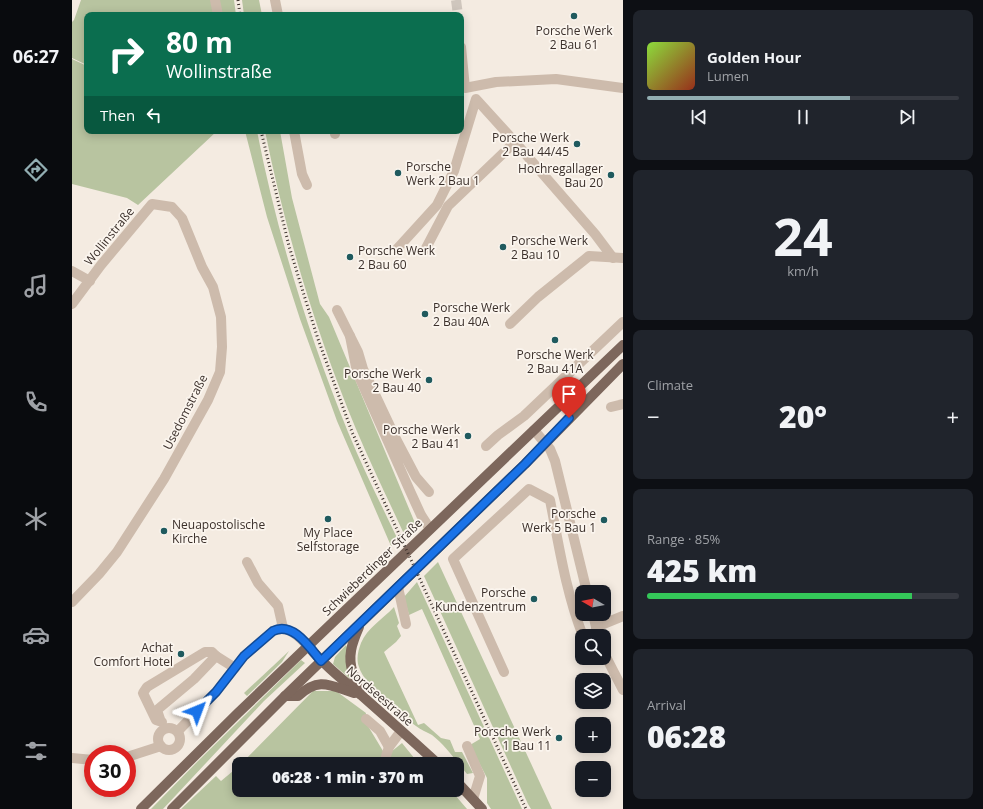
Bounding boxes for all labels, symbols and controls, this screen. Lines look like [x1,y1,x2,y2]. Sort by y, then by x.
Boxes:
marker: Porsche Werk 2 Bau 61 [569,11,579,21]
place label: Porsche Werk 2 Bau 61 [535,22,613,53]
text: 80 m [166,23,233,61]
icon: right [100,28,152,80]
text: 06:27 [13,44,59,68]
text: Golden Hour [707,47,801,67]
text: Wollinstraße [166,59,272,83]
text: Lumen [707,67,749,85]
icon: left [143,104,165,126]
text: Then [100,105,135,125]
icon: previous [688,106,710,128]
icon: pause [792,106,814,128]
icon: next [896,106,918,128]
place label: Porsche Werk 2 Bau 44/45 [492,129,570,160]
marker: Porsche Werk 2 Bau 44/45 [572,139,582,149]
icon: directions [22,156,50,184]
place label: Porsche Werk 2 Bau 1 [406,158,480,189]
place label: Hochregallager Bau 20 [518,160,603,191]
marker: Porsche Werk 2 Bau 1 [393,168,403,178]
marker: Hochregallager Bau 20 [606,170,616,180]
text: 24 [773,200,833,271]
street label: Wollinstraße [80,203,138,269]
place label: Porsche Werk 2 Bau 10 [511,232,589,263]
place label: Porsche Werk 2 Bau 60 [358,242,436,273]
marker: Porsche Werk 2 Bau 10 [498,242,508,252]
marker: Porsche Werk 2 Bau 60 [345,252,355,262]
text: km/h [787,262,819,280]
icon: music [22,272,50,300]
place label: Porsche Werk 2 Bau 40A [433,299,511,330]
marker: Porsche Werk 2 Bau 40A [420,309,430,319]
marker: Porsche Werk 2 Bau 41A [550,335,560,345]
place label: Porsche Werk 2 Bau 41A [516,346,594,377]
place label: Porsche Werk 2 Bau 40 [344,365,422,396]
street label: Usedomstraße [159,371,211,453]
marker: Porsche Werk 2 Bau 40 [424,375,434,385]
text: Climate [647,376,693,394]
pin [552,377,586,418]
icon: arrive [558,383,580,405]
icon: phone [22,388,50,416]
text: 20° [779,396,827,437]
text: − [647,401,660,431]
text: + [946,401,959,431]
place label: Porsche Werk 2 Bau 41 [383,421,461,452]
marker: Porsche Werk 2 Bau 41 [463,431,473,441]
icon: climate [22,505,50,533]
place label: Porsche Werk 5 Bau 1 [522,505,596,536]
street label: Schwieberdinger Straße [318,514,426,619]
marker: My Place Selfstorage [323,514,333,524]
marker: Porsche Werk 5 Bau 1 [599,515,609,525]
place label: Neuapostolische Kirche [172,516,265,547]
place label: My Place Selfstorage [297,524,359,555]
marker: Neuapostolische Kirche [159,526,169,536]
text: Range · 85% [647,530,720,548]
text: 425 km [647,550,757,591]
place label: Porsche Kundenzentrum [435,584,526,615]
north arrow [575,585,611,621]
map controls [575,585,611,797]
marker: Porsche Kundenzentrum [529,594,539,604]
icon: car [22,621,50,649]
button: search [575,629,611,665]
place label: Achat Comfort Hotel [93,639,173,670]
marker: Achat Comfort Hotel [176,649,186,659]
street label: Nordseestraße [343,662,417,730]
button: layers [575,673,611,709]
position arrow [176,690,218,732]
text: Arrival [647,696,686,714]
text: 06:28 [647,716,726,757]
button: + [575,717,611,753]
place label: Porsche Werk 1 Bau 11 [474,723,552,754]
marker: Porsche Werk 1 Bau 11 [554,733,564,743]
icon: filters [22,737,50,765]
speed limit sign: 30 [84,745,136,797]
button: − [575,761,611,797]
text: 06:28 · 1 min · 370 m [272,767,424,787]

